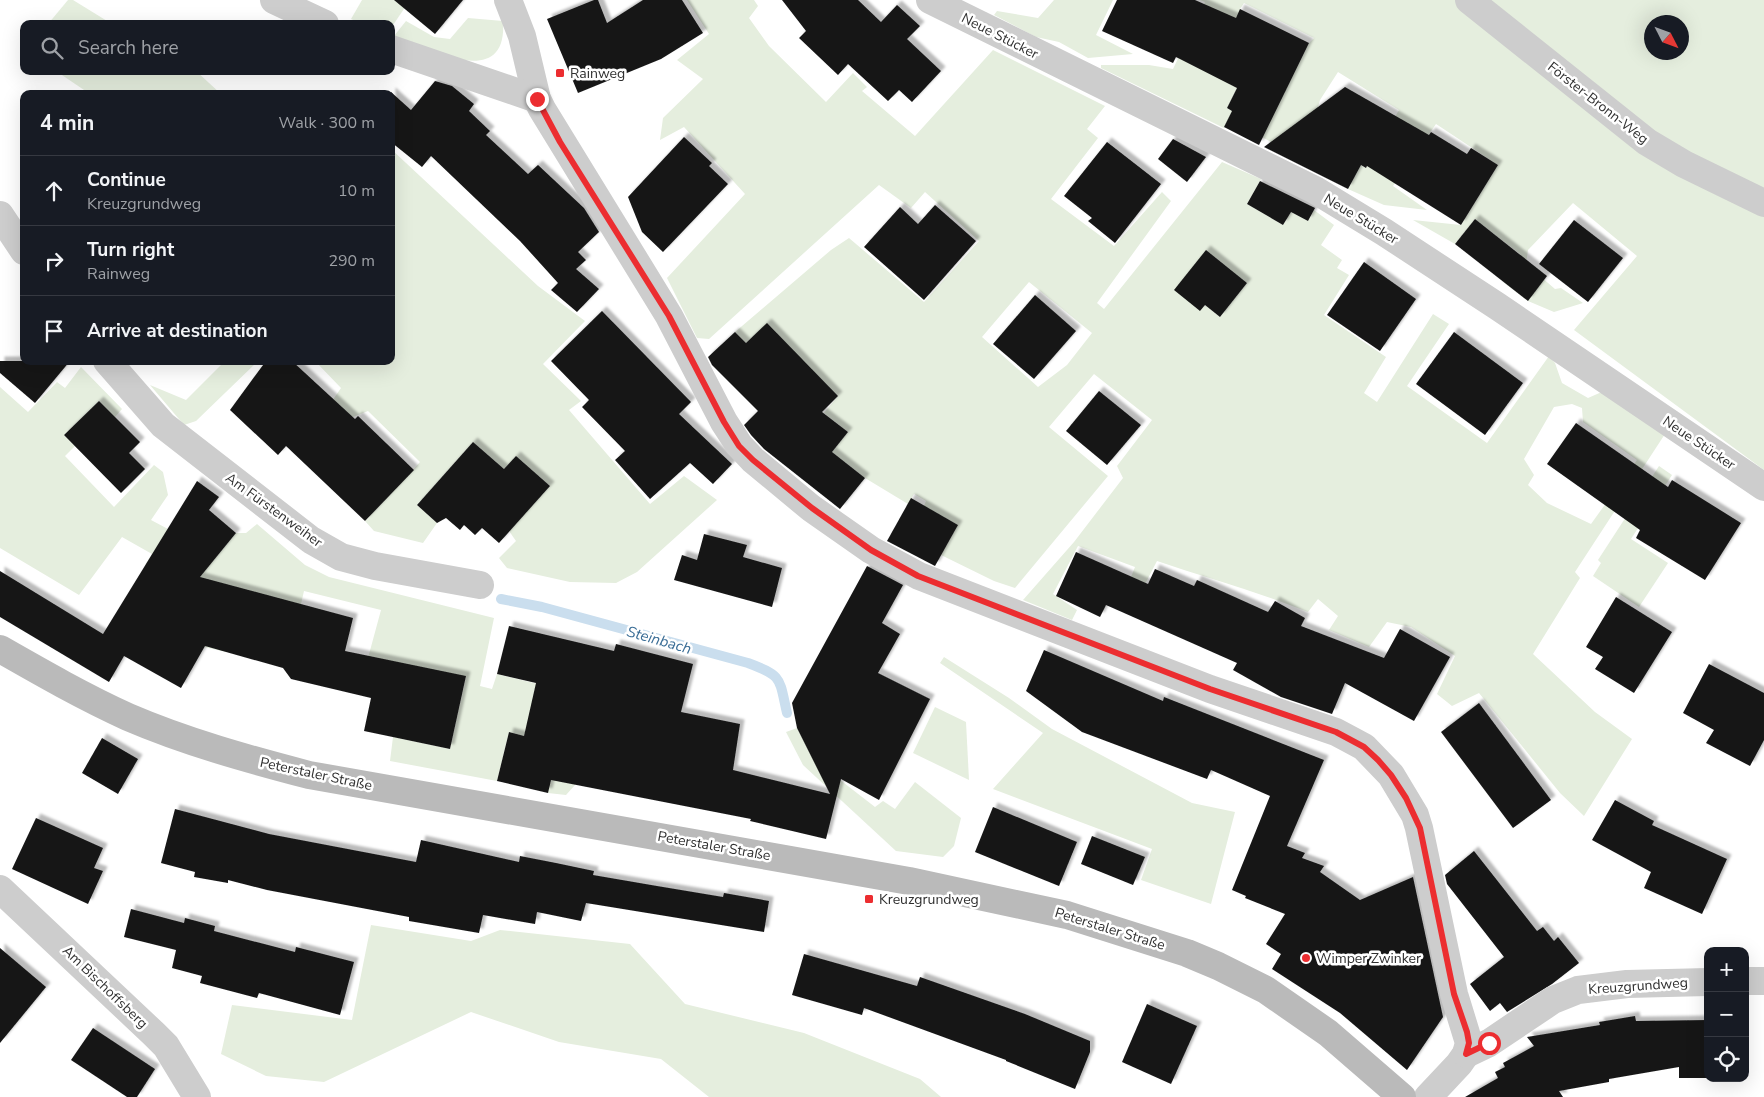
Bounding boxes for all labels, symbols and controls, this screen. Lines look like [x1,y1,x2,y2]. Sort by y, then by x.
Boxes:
street label: Neue Stücker [958,9,1042,63]
north arrow [1644,15,1689,60]
search box [20,20,395,75]
icon: search [38,34,66,62]
text: Search here [78,35,179,61]
street label: Förster-Bronn-Weg [1544,58,1652,148]
place label: Rainweg [570,64,625,83]
marker: Rainweg [554,67,566,79]
route end [526,88,549,111]
text: 4 min [40,109,94,137]
text: Walk · 300 m [279,112,375,134]
text: Continue [87,167,166,193]
icon: ahead [40,177,68,205]
text: 10 m [338,180,375,202]
street label: Neue Stücker [1320,189,1402,249]
text: Kreuzgrundweg [87,193,201,215]
text: Turn right [87,237,174,263]
icon: right [40,247,68,275]
text: 290 m [328,250,375,272]
text: Rainweg [87,263,150,285]
icon: arrive [40,317,68,345]
text: Arrive at destination [87,318,268,344]
street label: Neue Stücker [1659,412,1739,474]
street label: Am Fürstenweiher [222,468,326,552]
water label: Steinbach [624,621,694,659]
street label: Peterstaler Straße [258,753,374,795]
street label: Peterstaler Straße [656,827,772,865]
place label: Kreuzgrundweg [879,890,979,909]
marker: Kreuzgrundweg [863,893,875,905]
street label: Peterstaler Straße [1053,903,1167,955]
street label: Am Bischoffsberg [58,941,152,1033]
map controls [1704,947,1749,1082]
button: + [1704,947,1749,992]
place label: Wimper Zwinker [1316,949,1421,968]
marker: Wimper Zwinker [1300,952,1312,964]
street label: Kreuzgrundweg [1588,973,1688,999]
button: − [1704,992,1749,1037]
route start [1478,1032,1501,1055]
button: locate [1704,1037,1749,1082]

